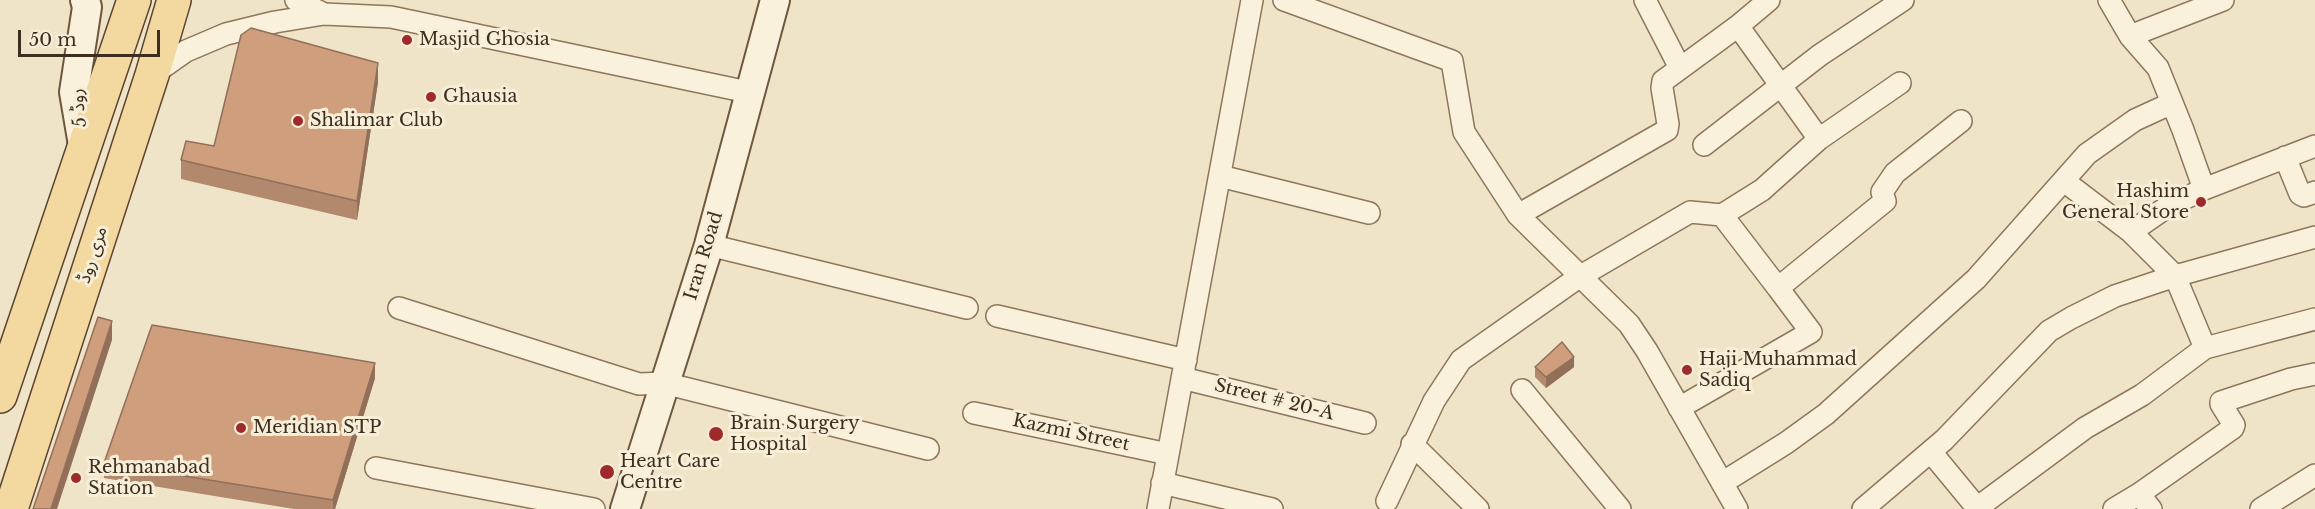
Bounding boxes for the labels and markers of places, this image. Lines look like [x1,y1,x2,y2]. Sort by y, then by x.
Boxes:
place label: Masjid Ghosia [419,29,550,51]
marker: Masjid Ghosia [400,33,414,47]
place label: Ghausia [443,86,517,108]
marker: Ghausia [424,90,438,104]
place label: Shalimar Club [310,110,443,132]
marker: Shalimar Club [291,114,305,128]
place label: Hashim General Store [2062,181,2189,224]
marker: Hashim General Store [2194,195,2208,209]
place label: Haji Muhammad Sadiq [1699,349,1857,392]
marker: Haji Muhammad Sadiq [1680,363,1694,377]
place label: Brain Surgery Hospital [730,413,859,456]
place label: Meridian STP [253,417,381,439]
marker: Meridian STP [234,421,248,435]
marker: Brain Surgery Hospital [707,425,725,443]
place label: Heart Care Centre [620,451,720,494]
place label: Rehmanabad Station [88,457,210,500]
marker: Heart Care Centre [598,463,616,481]
marker: Rehmanabad Station [69,471,83,485]

